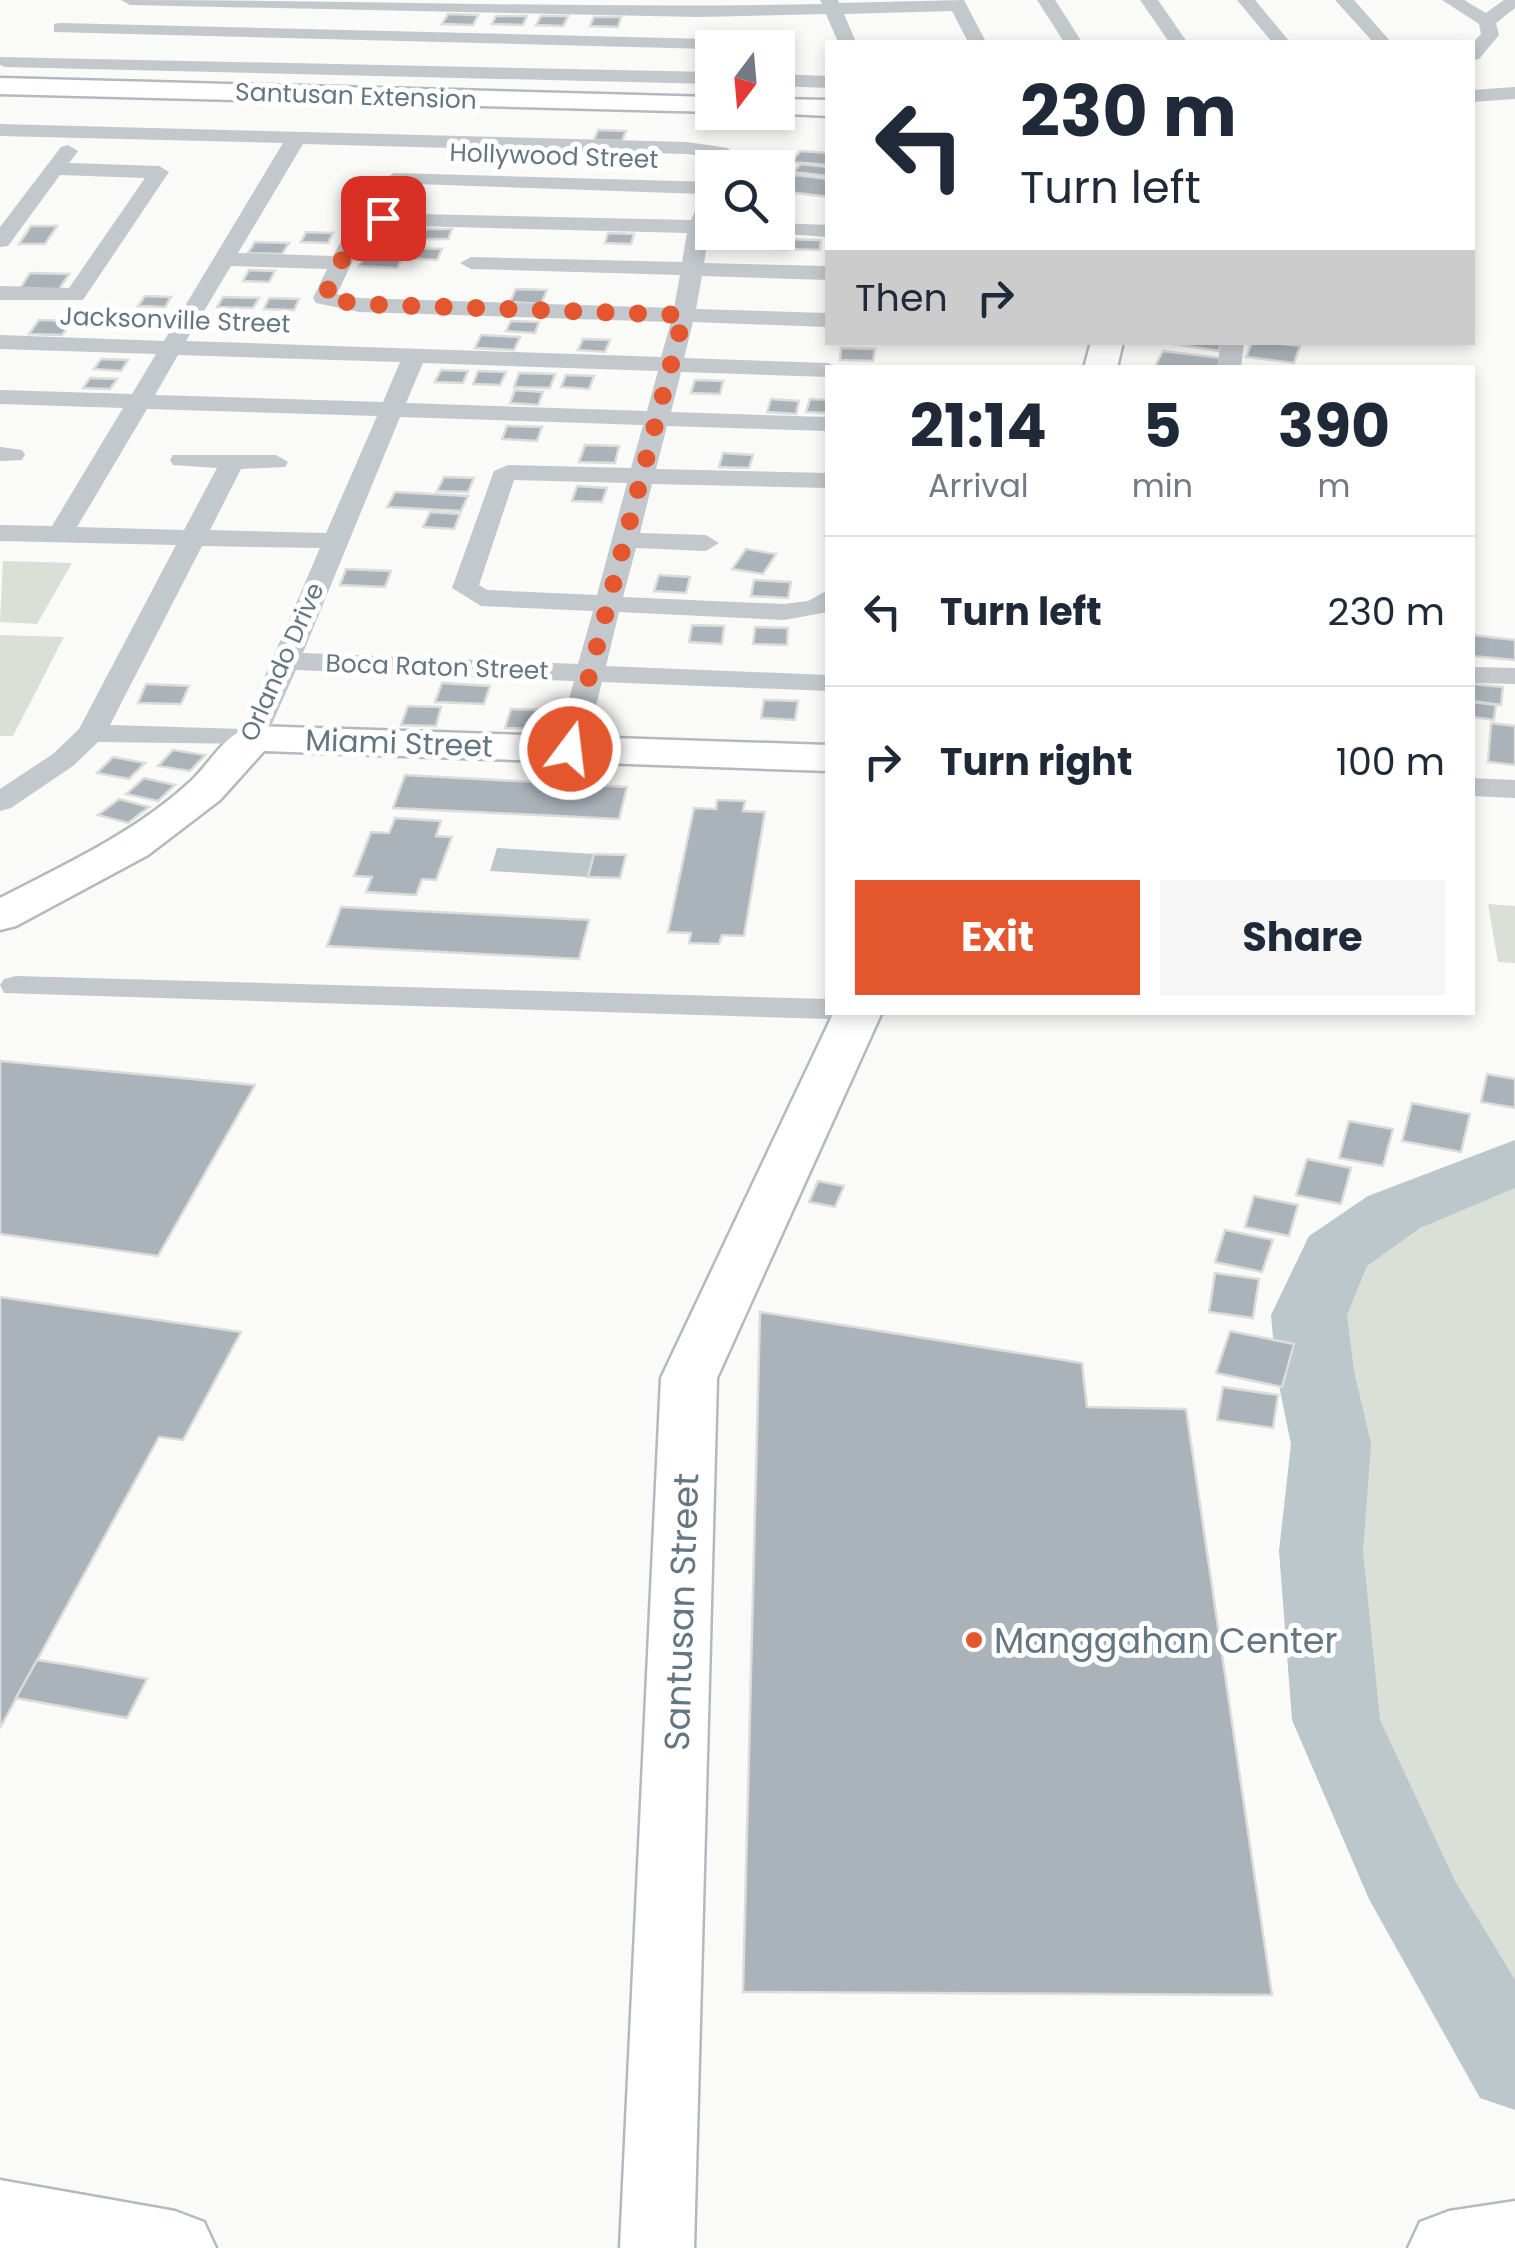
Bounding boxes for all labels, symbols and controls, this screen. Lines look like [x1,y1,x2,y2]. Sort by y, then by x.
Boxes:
north arrow [695,30,795,130]
map controls [695,30,795,250]
text: 230 m [1020,62,1237,161]
street label: Santusan Extension [235,74,477,118]
icon: left [855,80,985,210]
street label: Hollywood Street [449,135,659,177]
button: search [695,150,795,250]
text: Turn left [1020,156,1201,219]
pin [341,176,426,261]
icon: arrive [356,191,411,246]
icon: right [968,270,1023,325]
text: Then [855,271,948,324]
street label: Jacksonville Street [59,298,291,342]
text: 21:14 [910,384,1047,468]
text: 5 [1143,384,1182,468]
text: 390 [1278,384,1390,468]
text: Arrival [928,463,1029,508]
text: min [1132,463,1193,508]
text: m [1318,463,1350,508]
street label: Orlando Drive [231,577,333,747]
icon: left [855,584,910,639]
text: Turn left [940,585,1102,638]
text: 230 m [1328,585,1445,638]
street label: Boca Raton Street [325,646,549,688]
position arrow [518,697,622,801]
street label: Miami Street [304,718,494,768]
icon: right [855,734,910,789]
text: Turn right [940,735,1132,788]
text: 100 m [1336,735,1445,788]
button: Exit [855,880,1140,995]
button: Share [1160,880,1445,995]
street label: Santusan Street [652,1472,710,1752]
place label: Manggahan Center [994,1616,1338,1665]
marker: Manggahan Center [963,1629,985,1651]

